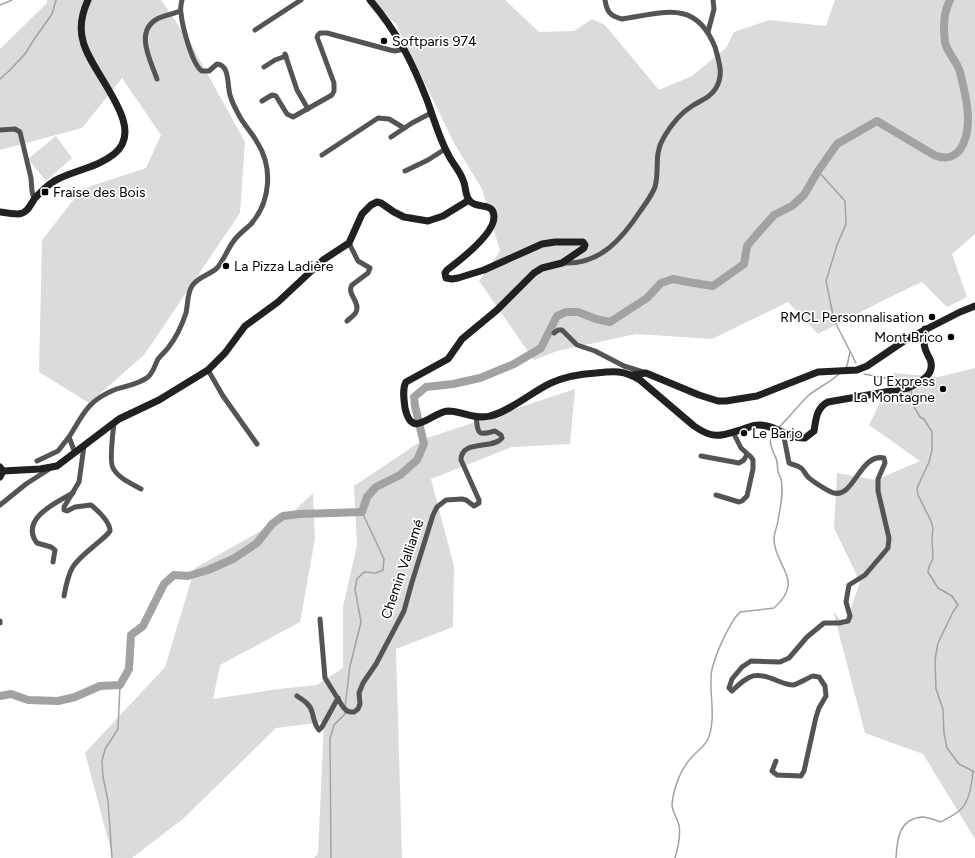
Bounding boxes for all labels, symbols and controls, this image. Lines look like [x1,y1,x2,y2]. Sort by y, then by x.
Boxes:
place label: Softparis 974 [392,33,477,50]
marker: Softparis 974 [379,36,389,46]
place label: Fraise des Bois [53,184,145,201]
marker: Fraise des Bois [40,187,50,197]
place label: La Pizza Ladière [234,258,334,275]
marker: La Pizza Ladière [221,261,231,271]
place label: RMCL Personnalisation [780,309,924,326]
marker: RMCL Personnalisation [927,312,937,322]
place label: Mont Brico [874,329,943,346]
marker: Mont Brico [946,332,956,342]
place label: U Express La Montagne [853,373,935,406]
marker: U Express La Montagne [938,384,948,394]
place label: Le Barjo [752,425,803,442]
marker: Le Barjo [739,428,749,438]
street label: Chemin Valliamé [377,517,428,621]

